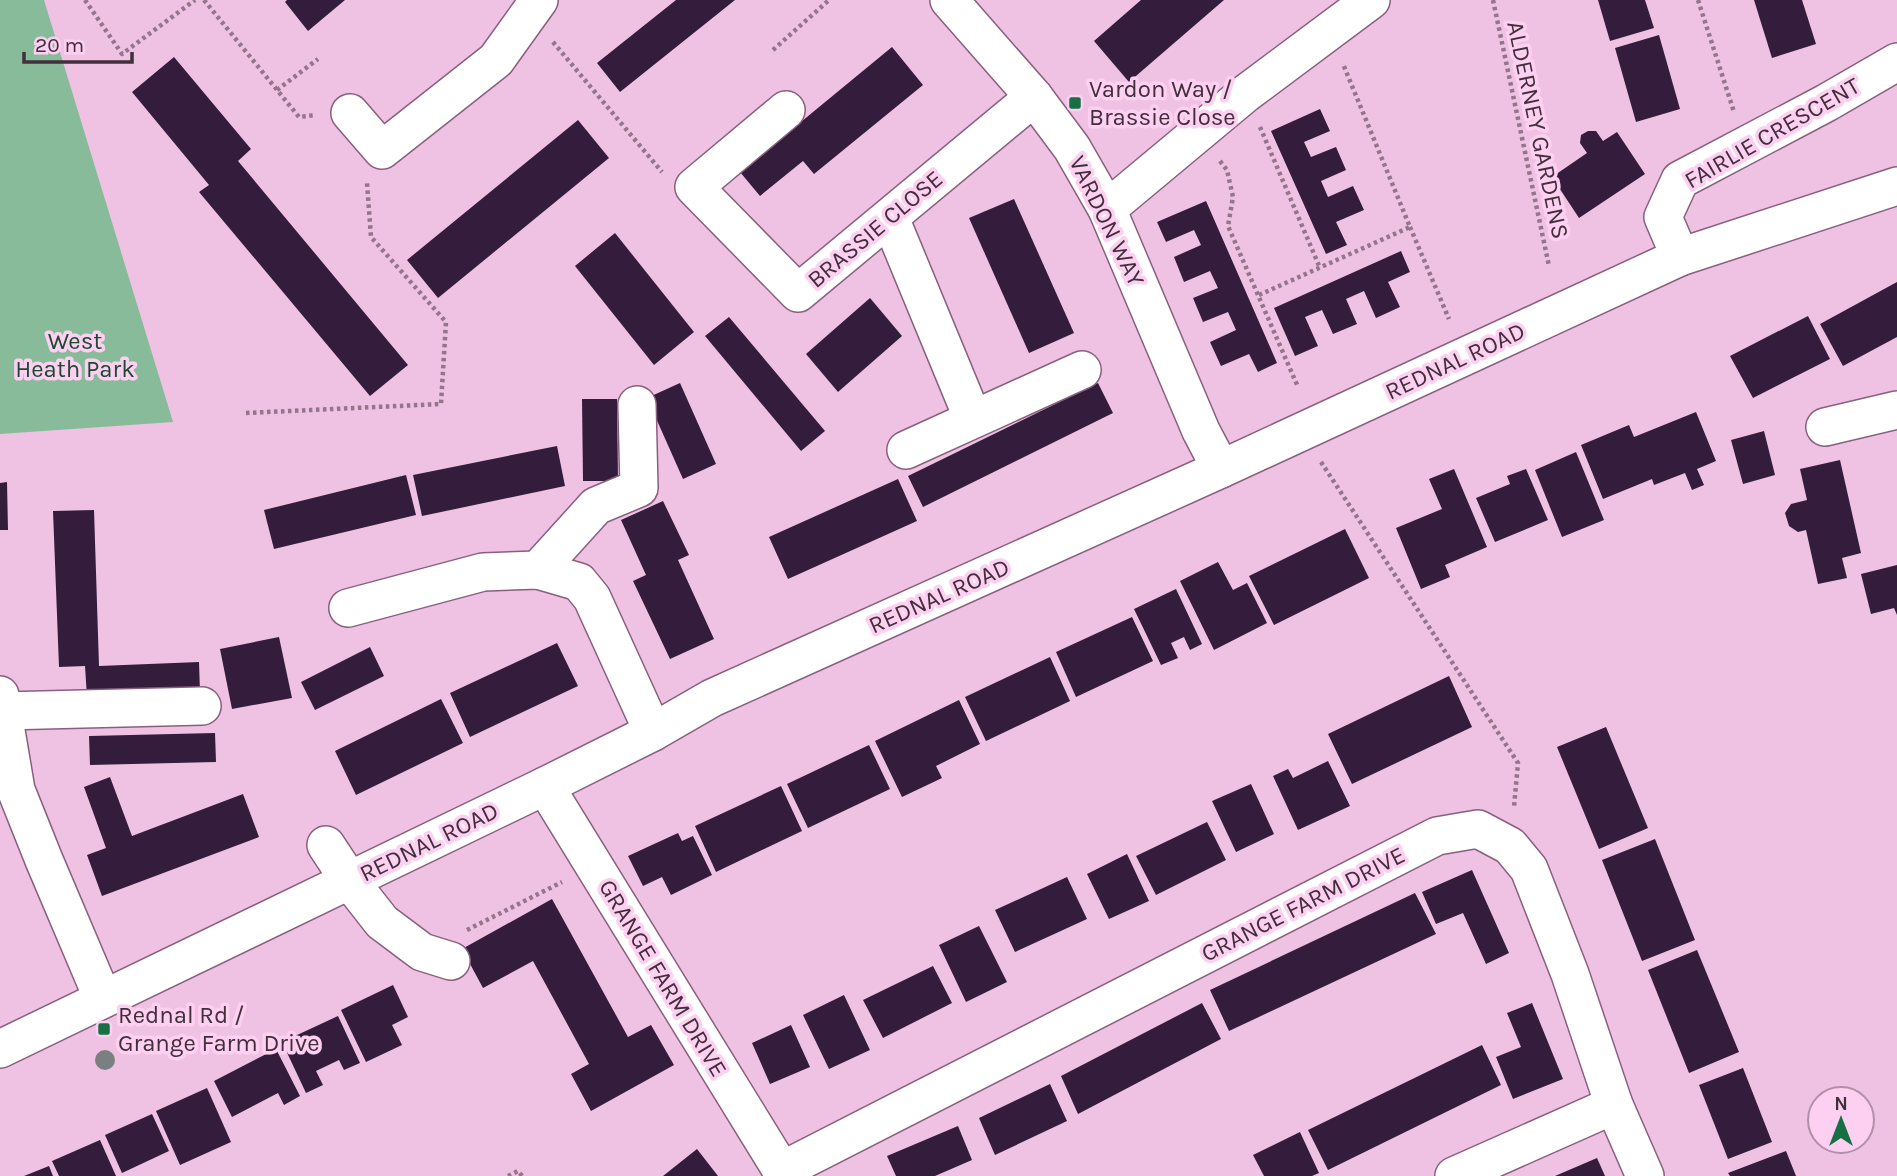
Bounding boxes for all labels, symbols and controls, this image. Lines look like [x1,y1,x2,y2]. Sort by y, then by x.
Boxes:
street label: ALDERNEY GARDENS [1501,19,1575,241]
scale bar [24,21,133,65]
text: 20 m [35,33,84,57]
street label: FAIRLIE CRESCENT [1679,71,1865,195]
place label: Vardon Way / Brassie Close [1089,75,1236,131]
marker: Vardon Way / Brassie Close [1067,95,1083,111]
street label: VARDON WAY [1063,151,1151,291]
street label: BRASSIE CLOSE [802,164,948,294]
street label: REDNAL ROAD [1381,316,1529,406]
park label: West Heath Park [15,327,135,383]
street label: REDNAL ROAD [864,553,1014,639]
street label: REDNAL ROAD [355,796,503,888]
street label: GRANGE FARM DRIVE [1196,840,1410,968]
street label: GRANGE FARM DRIVE [593,874,733,1082]
place label: Rednal Rd / Grange Farm Drive [118,1001,320,1057]
marker: Rednal Rd / Grange Farm Drive [96,1021,112,1037]
north arrow [1806,1085,1876,1155]
text: N [1834,1093,1848,1115]

